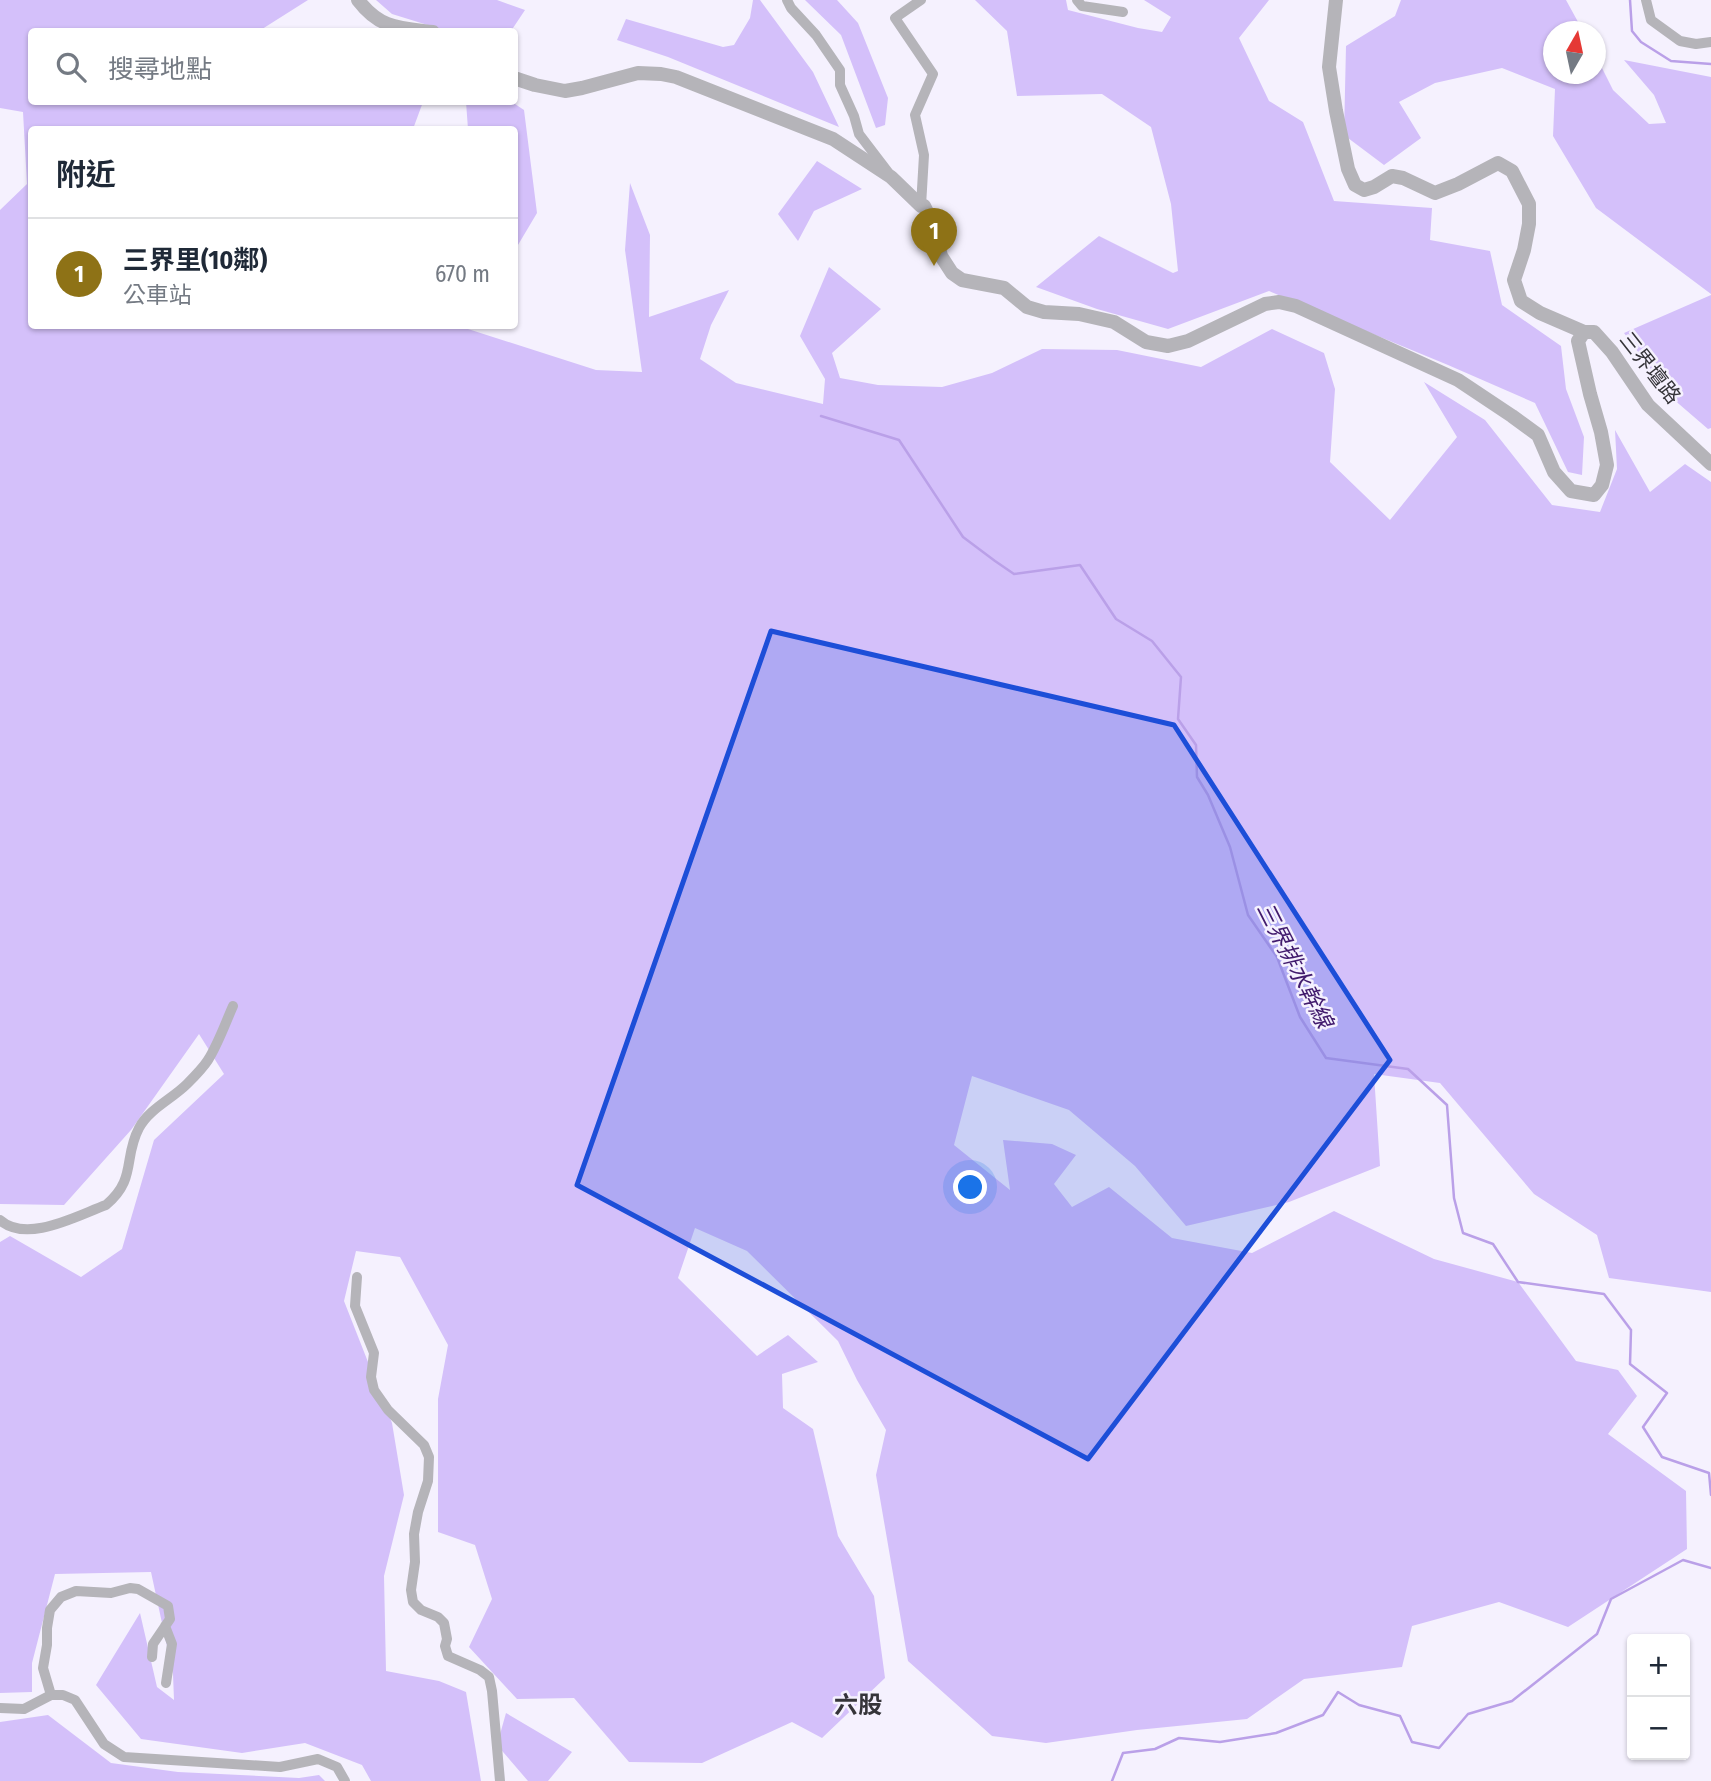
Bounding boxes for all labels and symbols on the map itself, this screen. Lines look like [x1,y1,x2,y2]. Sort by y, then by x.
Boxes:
north arrow [1543,21,1606,84]
pin: 1 [911,208,957,266]
street label: 三界壇路 [1614,327,1686,409]
water label: 三界排水幹線 [1251,897,1340,1036]
your location [953,1170,987,1204]
district label: 六股 [834,1691,882,1719]

